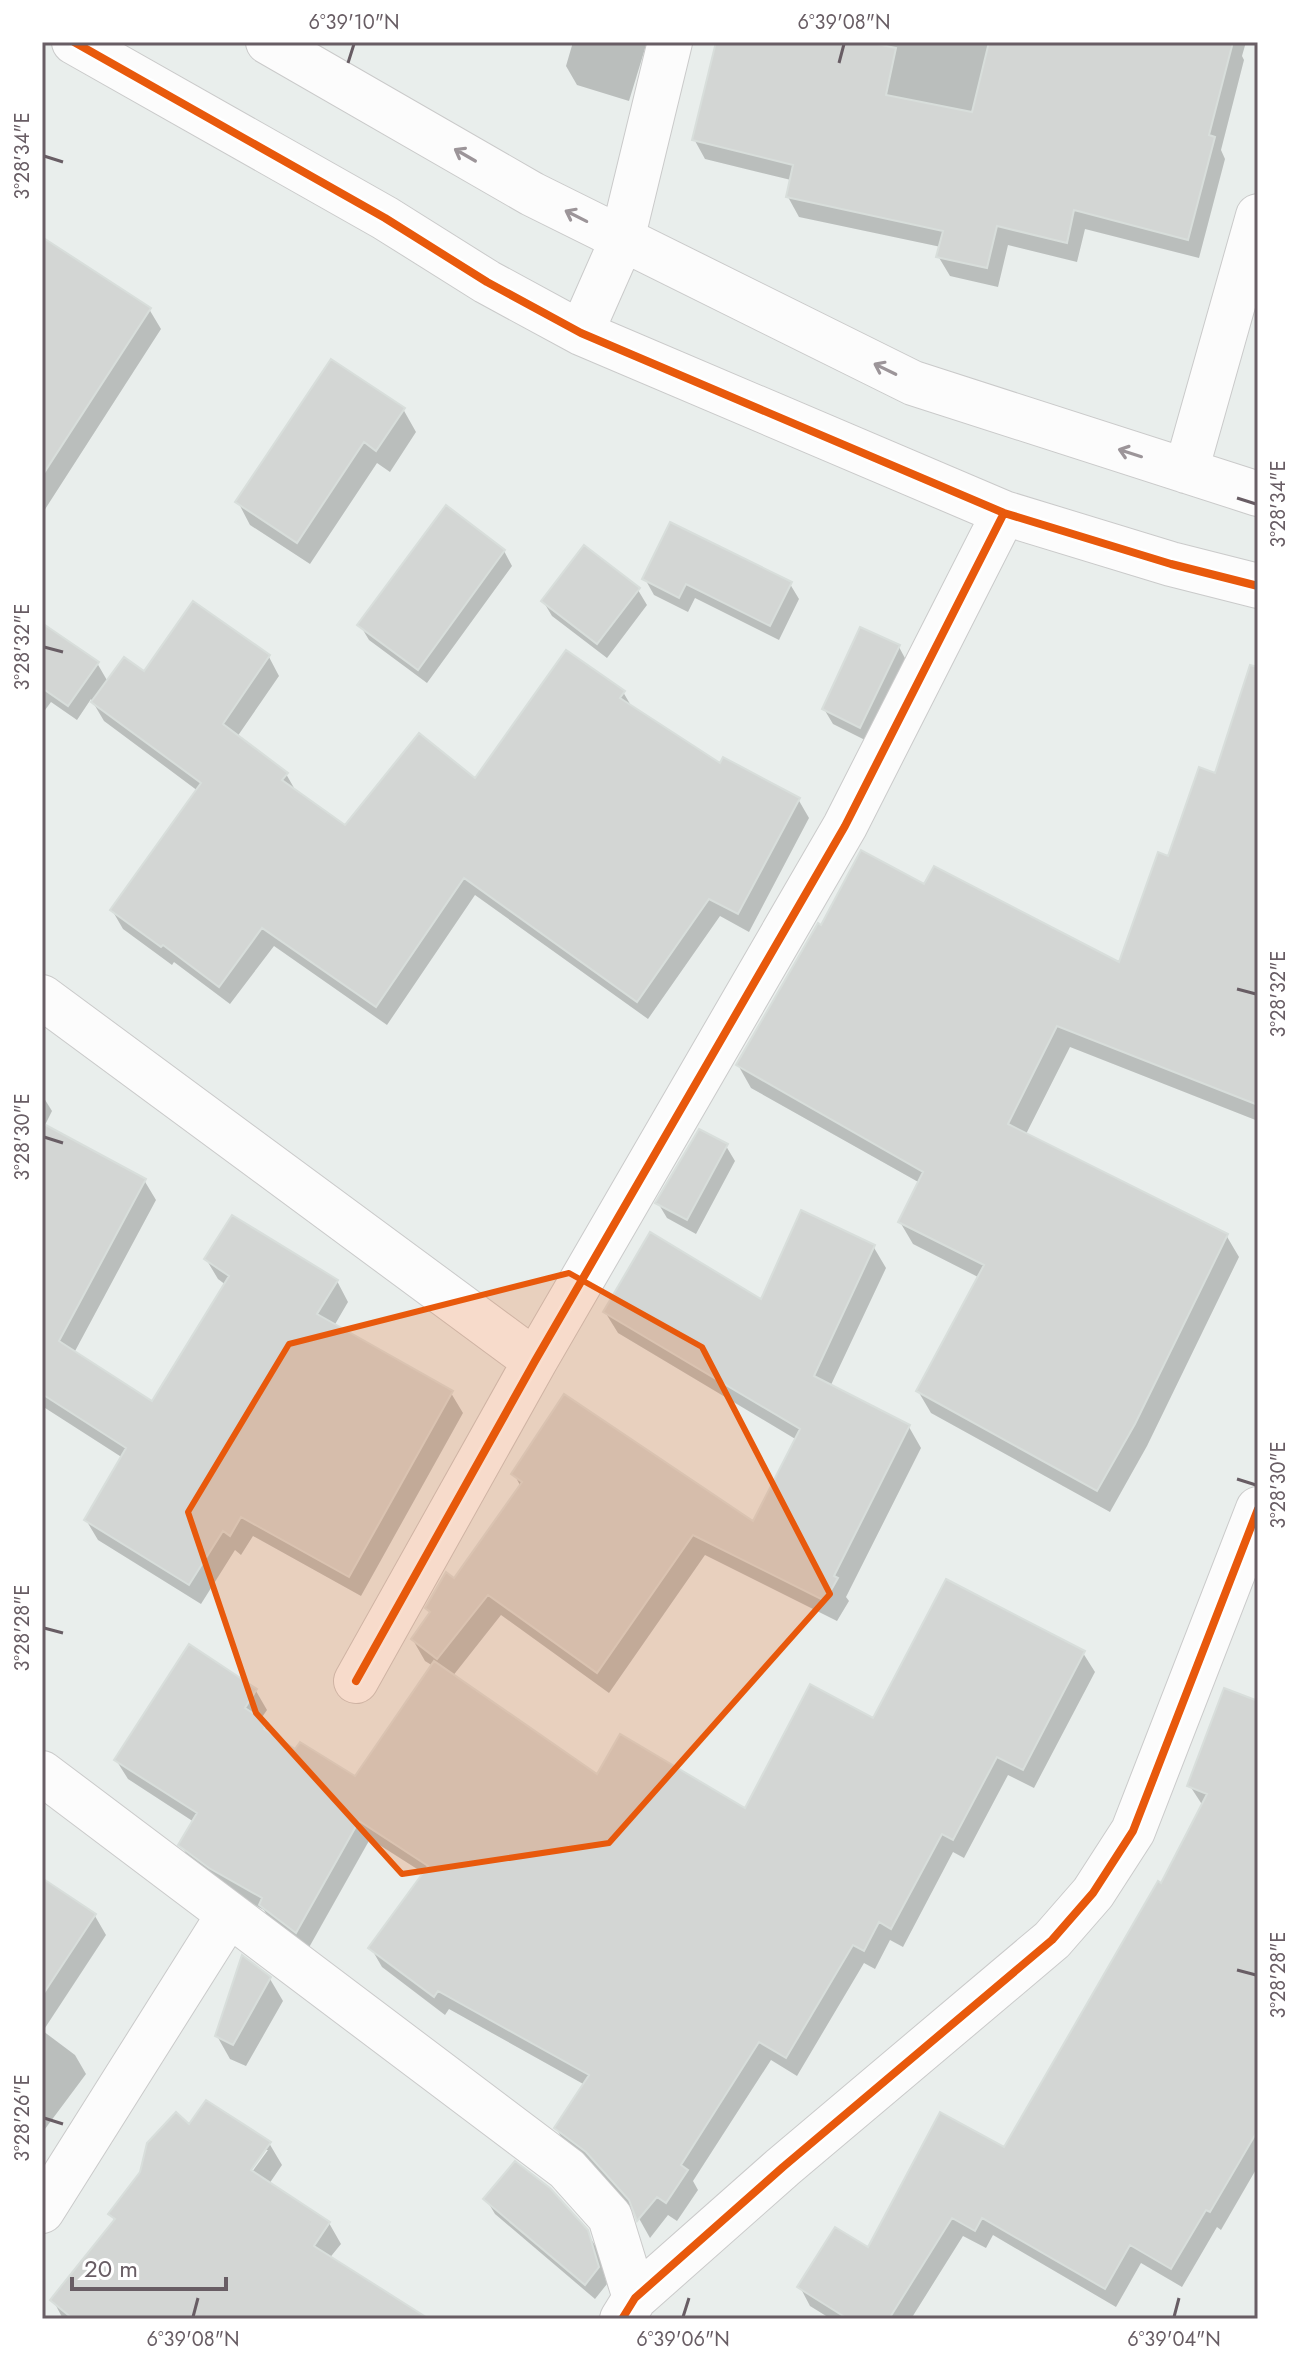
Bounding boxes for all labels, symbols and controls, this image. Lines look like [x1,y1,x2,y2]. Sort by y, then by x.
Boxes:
text: 6°39'10"N [308,8,400,37]
text: 6°39'08"N [798,8,890,37]
text: 3°28'34"E [8,112,37,200]
one-way arrow [453,147,477,162]
one-way arrow [565,208,589,224]
one-way arrow [873,361,897,376]
one-way arrow [1118,445,1143,460]
text: 3°28'34"E [1264,460,1293,548]
text: 3°28'32"E [8,603,37,691]
text: 3°28'32"E [1264,950,1293,1038]
text: 3°28'30"E [8,1093,37,1181]
text: 3°28'30"E [1264,1441,1293,1529]
text: 3°28'28"E [8,1584,37,1672]
text: 3°28'28"E [1264,1931,1293,2019]
text: 3°28'26"E [8,2074,37,2162]
scale bar [72,2241,226,2291]
text: 20 m [84,2251,138,2286]
text: 6°39'08"N [147,2325,239,2354]
text: 6°39'06"N [636,2325,730,2354]
text: 6°39'04"N [1127,2325,1221,2354]

